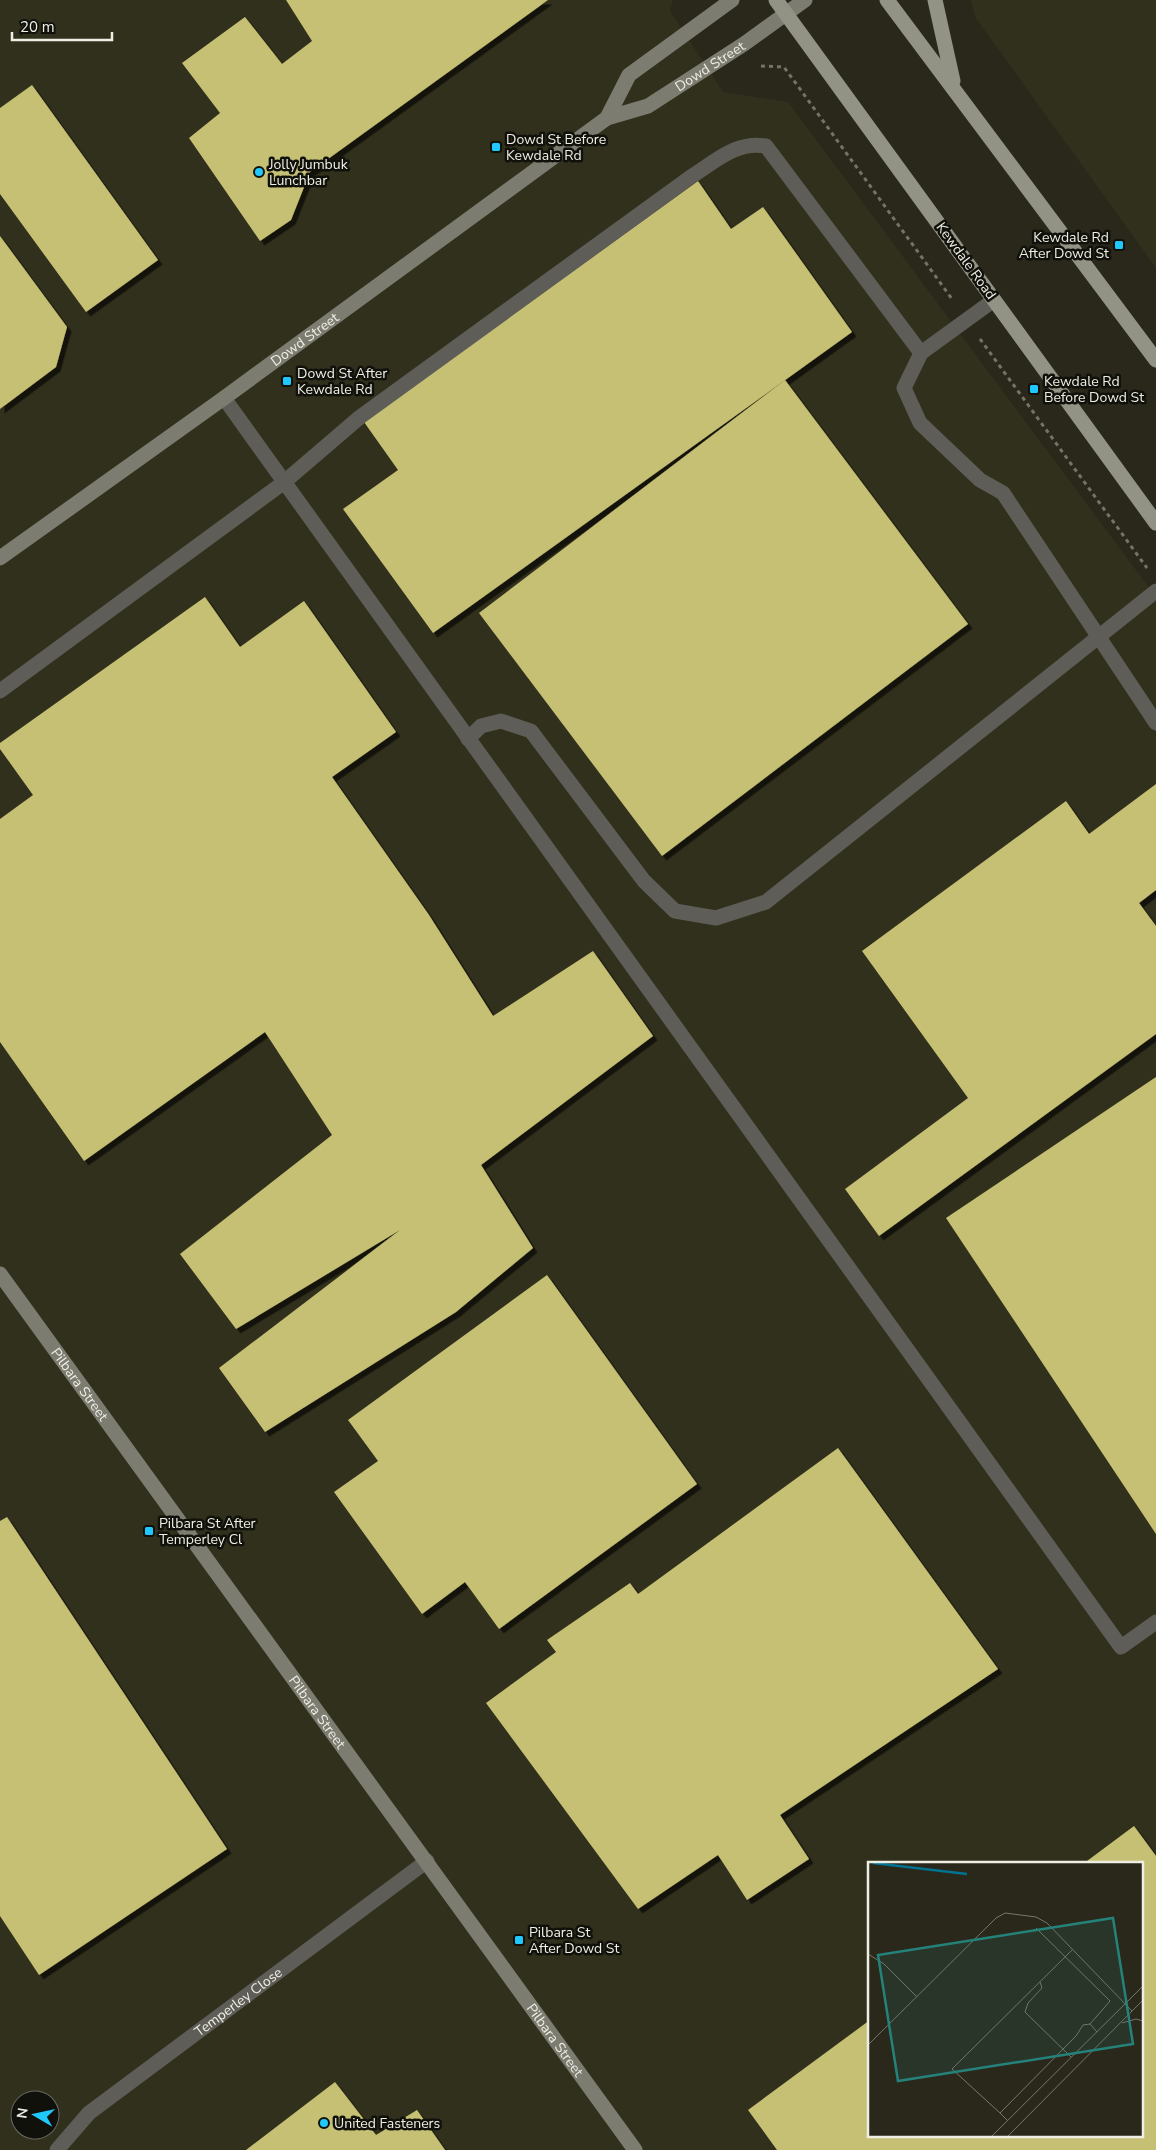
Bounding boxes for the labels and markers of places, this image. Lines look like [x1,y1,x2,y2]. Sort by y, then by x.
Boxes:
place label: Dowd St Before Kewdale Rd [506,130,606,165]
marker: Dowd St Before Kewdale Rd [490,141,502,153]
place label: Jolly Jumbuk Lunchbar [268,155,349,190]
marker: Jolly Jumbuk Lunchbar [253,166,265,178]
place label: Kewdale Rd After Dowd St [1019,228,1109,263]
marker: Kewdale Rd After Dowd St [1113,239,1125,251]
place label: Dowd St After Kewdale Rd [297,364,387,399]
place label: Kewdale Rd Before Dowd St [1044,372,1144,407]
marker: Dowd St After Kewdale Rd [281,375,293,387]
marker: Kewdale Rd Before Dowd St [1028,383,1040,395]
place label: Pilbara St After Temperley Cl [159,1514,256,1549]
marker: Pilbara St After Temperley Cl [143,1525,155,1537]
place label: Pilbara St After Dowd St [529,1923,619,1958]
marker: Pilbara St After Dowd St [513,1934,525,1946]
place label: United Fasteners [334,2114,441,2133]
marker: United Fasteners [318,2117,330,2129]

